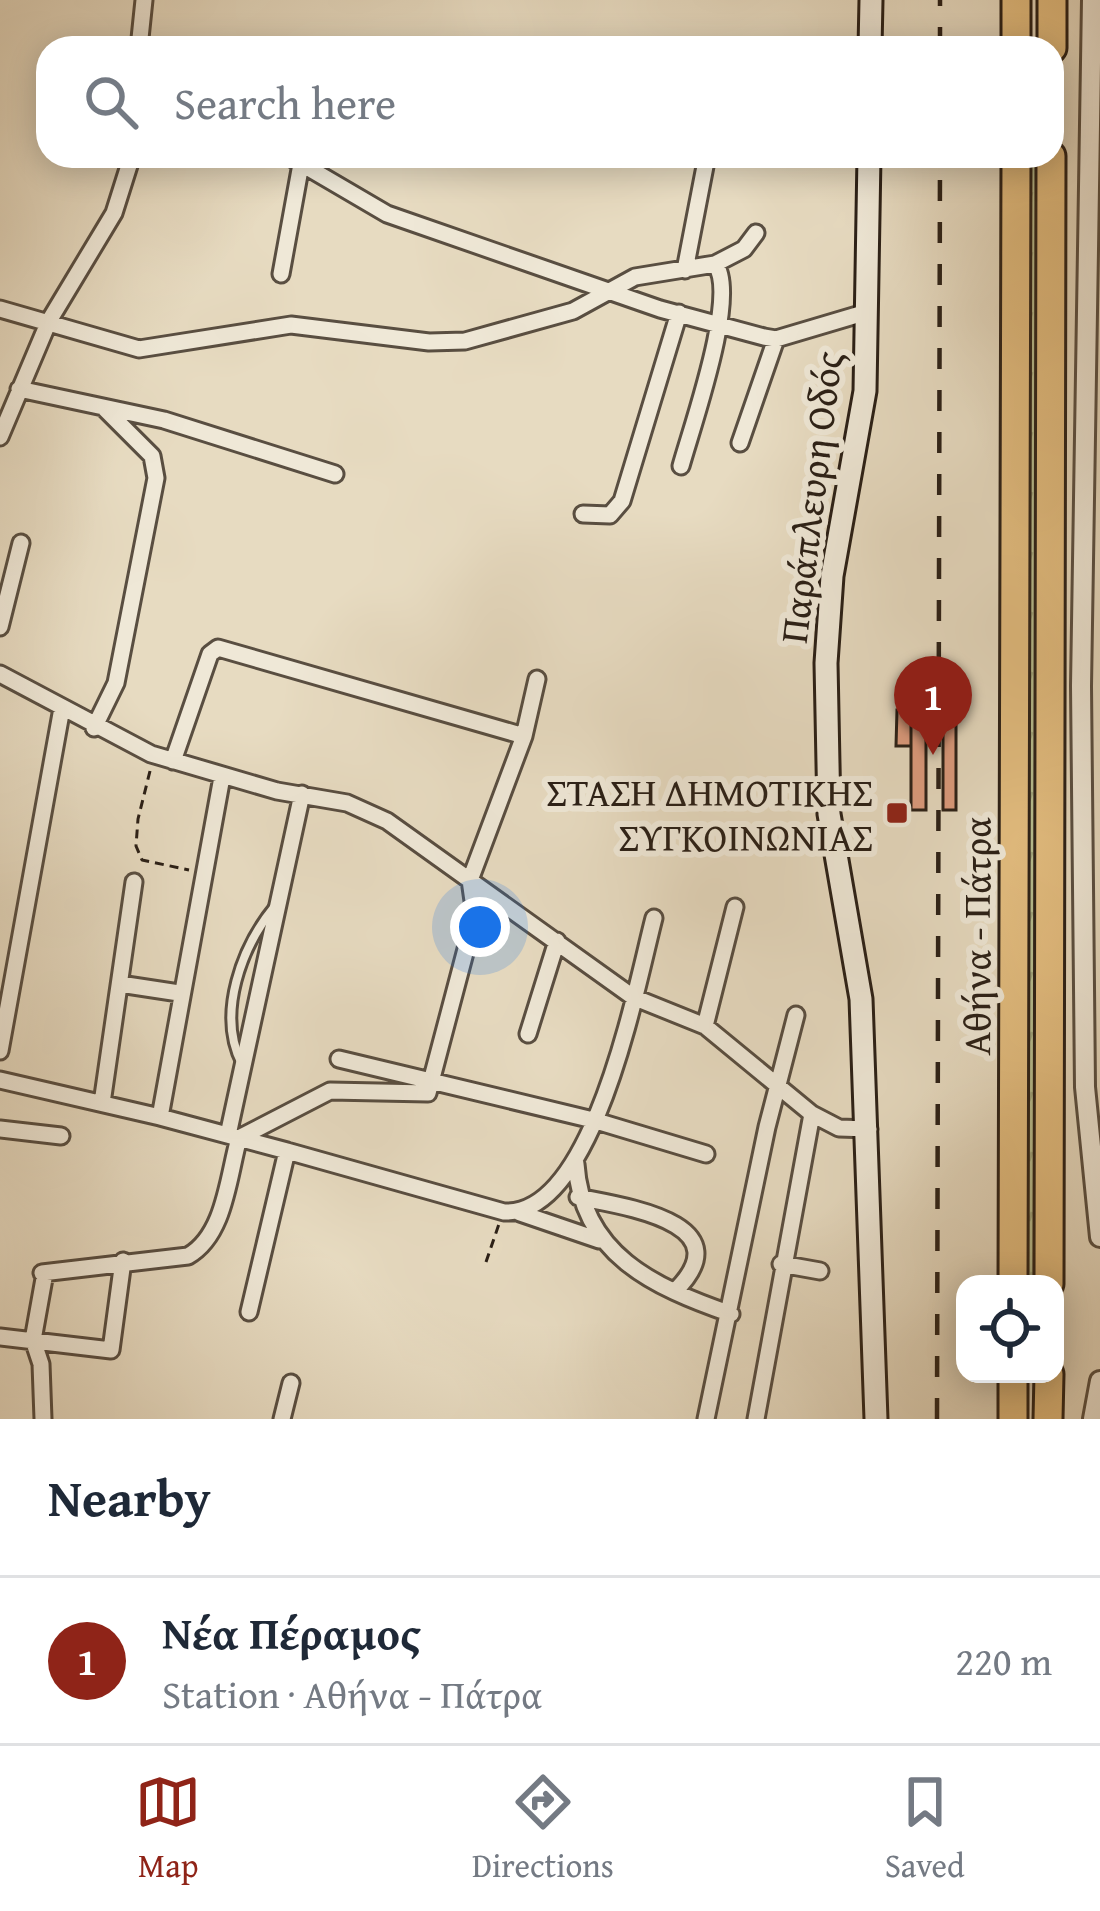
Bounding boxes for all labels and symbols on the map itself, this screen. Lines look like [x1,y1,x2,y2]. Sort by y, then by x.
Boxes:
street label: Παράπλευρη Οδός [764,347,856,646]
pin: 1 [894,656,972,755]
place label: ΣΤΑΣΗ ΔΗΜΟΤΙΚΗΣ ΣΥΓΚΟΙΝΩΝΙΑΣ [546,763,873,865]
marker: ΣΤΑΣΗ ΔΗΜΟΤΙΚΗΣ ΣΥΓΚΟΙΝΩΝΙΑΣ [884,800,910,826]
street label: Αθήνα - Πάτρα [947,816,1004,1056]
your location [450,897,510,957]

